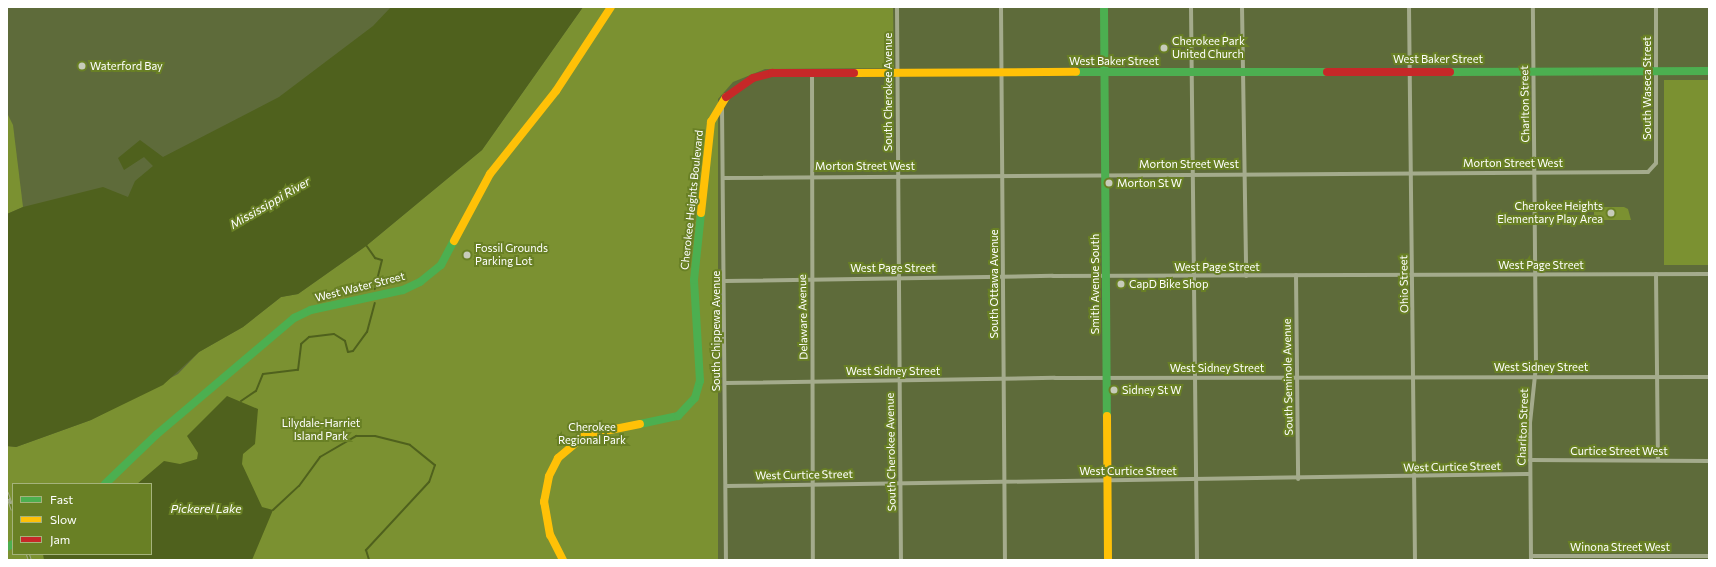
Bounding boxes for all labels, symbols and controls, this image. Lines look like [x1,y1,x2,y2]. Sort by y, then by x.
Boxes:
street label: South Cherokee Avenue [881,33,895,151]
place label: Cherokee Park United Church [1172,35,1245,61]
street label: South Waseca Street [1640,36,1654,140]
marker: Cherokee Park United Church [1159,43,1169,53]
street label: West Baker Street [1393,52,1483,66]
street label: West Baker Street [1069,54,1159,68]
place label: Waterford Bay [90,59,163,73]
marker: Waterford Bay [77,61,87,71]
street label: Charlton Street [1518,65,1532,143]
street label: Cherokee Heights Boulevard [678,129,706,271]
street label: Morton Street West [1463,156,1563,170]
street label: Morton Street West [1139,157,1239,171]
street label: Morton Street West [815,159,915,173]
water label: Mississippi River [227,174,313,232]
place label: Morton St W [1117,176,1182,190]
marker: Morton St W [1104,178,1114,188]
place label: Cherokee Heights Elementary Play Area [1497,200,1603,226]
marker: Cherokee Heights Elementary Play Area [1606,208,1616,218]
street label: South Ottawa Avenue [987,230,1001,338]
street label: Smith Avenue South [1088,234,1102,334]
place label: Fossil Grounds Parking Lot [475,242,548,268]
marker: Fossil Grounds Parking Lot [462,250,472,260]
street label: Ohio Street [1397,255,1411,313]
street label: West Page Street [1498,258,1584,272]
street label: West Page Street [1174,260,1260,274]
street label: West Page Street [850,261,936,275]
street label: West Water Street [314,269,406,305]
street label: South Chippewa Avenue [709,271,723,391]
street label: Delaware Avenue [796,274,810,360]
place label: CapD Bike Shop [1129,277,1208,291]
marker: CapD Bike Shop [1116,279,1126,289]
street label: South Seminole Avenue [1280,318,1296,436]
street label: West Sidney Street [1494,360,1588,374]
street label: West Sidney Street [1170,361,1264,375]
street label: West Sidney Street [846,364,940,378]
place label: Sidney St W [1122,383,1182,397]
marker: Sidney St W [1109,385,1119,395]
street label: Charlton Street [1515,388,1531,466]
street label: South Cherokee Avenue [883,393,899,511]
park label: Lilydale-Harriet Island Park [282,417,360,443]
park label: Cherokee Regional Park [558,421,626,447]
street label: Curtice Street West [1570,444,1668,458]
street label: West Curtice Street [1403,460,1501,474]
street label: West Curtice Street [1079,464,1177,478]
street label: West Curtice Street [755,468,853,482]
legend [12,483,152,555]
text: Fast [50,492,73,506]
water label: Pickerel Lake [170,502,242,516]
text: Slow [50,512,77,526]
text: Jam [50,532,70,546]
street label: Winona Street West [1570,540,1670,554]

